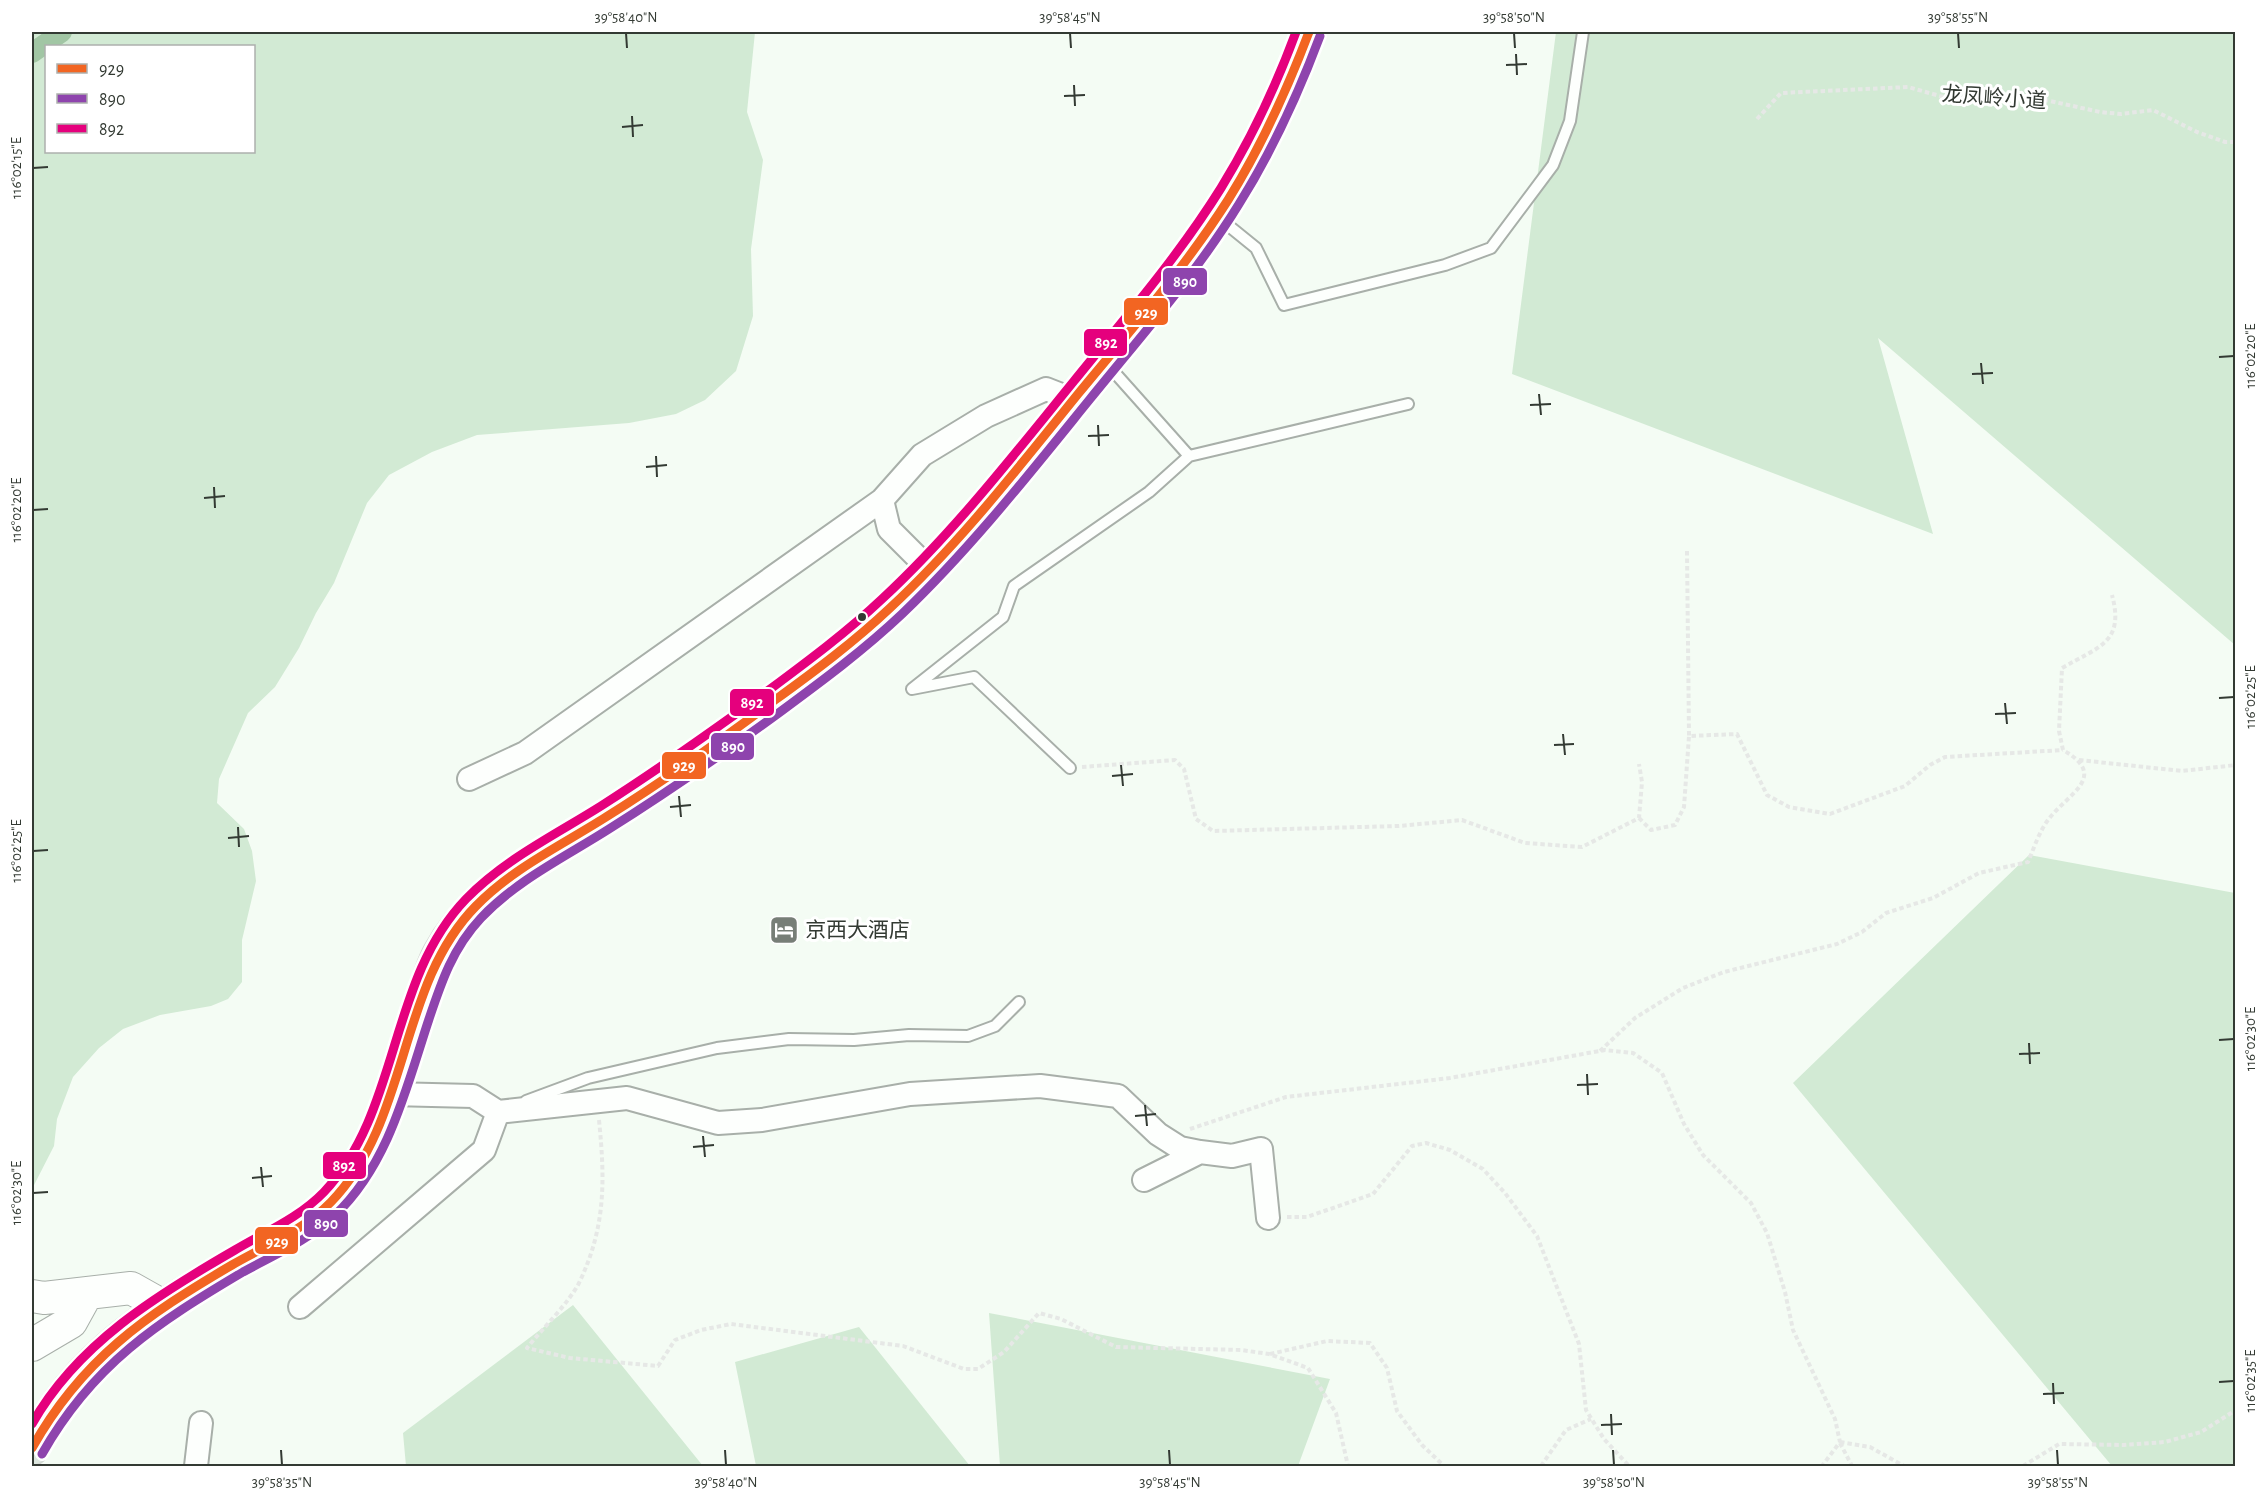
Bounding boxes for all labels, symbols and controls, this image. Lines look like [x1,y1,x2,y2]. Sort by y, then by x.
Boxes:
text: 39°58'40"N [594,10,658,25]
text: 39°58'45"N [1039,10,1101,25]
text: 39°58'50"N [1483,10,1545,25]
text: 39°58'55"N [1928,10,1988,25]
legend [45,45,255,153]
text: 929 [99,61,124,79]
street label: 龙凤岭小道 [1941,83,2047,112]
text: 890 [99,91,126,109]
text: 892 [99,121,124,139]
text: 116°02'15"E [9,137,24,199]
line badge: 890 [1162,267,1208,296]
text: 890 [1173,274,1197,290]
line badge: 929 [1123,297,1169,326]
text: 929 [1135,305,1158,321]
text: 116°02'20"E [2243,323,2258,389]
line badge: 892 [1083,328,1128,357]
text: 892 [1094,335,1118,351]
text: 116°02'20"E [9,477,24,543]
unlabelled marker [856,611,868,623]
text: 116°02'25"E [2243,665,2258,729]
line badge: 892 [729,688,775,717]
text: 892 [740,695,764,711]
line badge: 890 [710,732,755,761]
text: 890 [721,739,745,755]
line badge: 929 [661,751,707,780]
text: 929 [673,758,696,774]
text: 116°02'25"E [9,819,24,883]
hotel icon: 京西大酒店 [768,914,800,946]
place label: 京西大酒店 [805,919,910,941]
text: 116°02'30"E [2243,1007,2258,1071]
line badge: 892 [322,1151,367,1180]
text: 892 [332,1158,356,1174]
text: 116°02'30"E [9,1161,24,1225]
line badge: 890 [303,1209,349,1238]
text: 890 [314,1216,338,1232]
line badge: 929 [254,1226,299,1255]
text: 929 [266,1234,289,1250]
text: 116°02'35"E [2243,1350,2258,1412]
text: 39°58'35"N [252,1475,312,1490]
text: 39°58'40"N [694,1475,758,1490]
text: 39°58'45"N [1139,1475,1201,1490]
text: 39°58'50"N [1583,1475,1645,1490]
text: 39°58'55"N [2028,1475,2088,1490]

